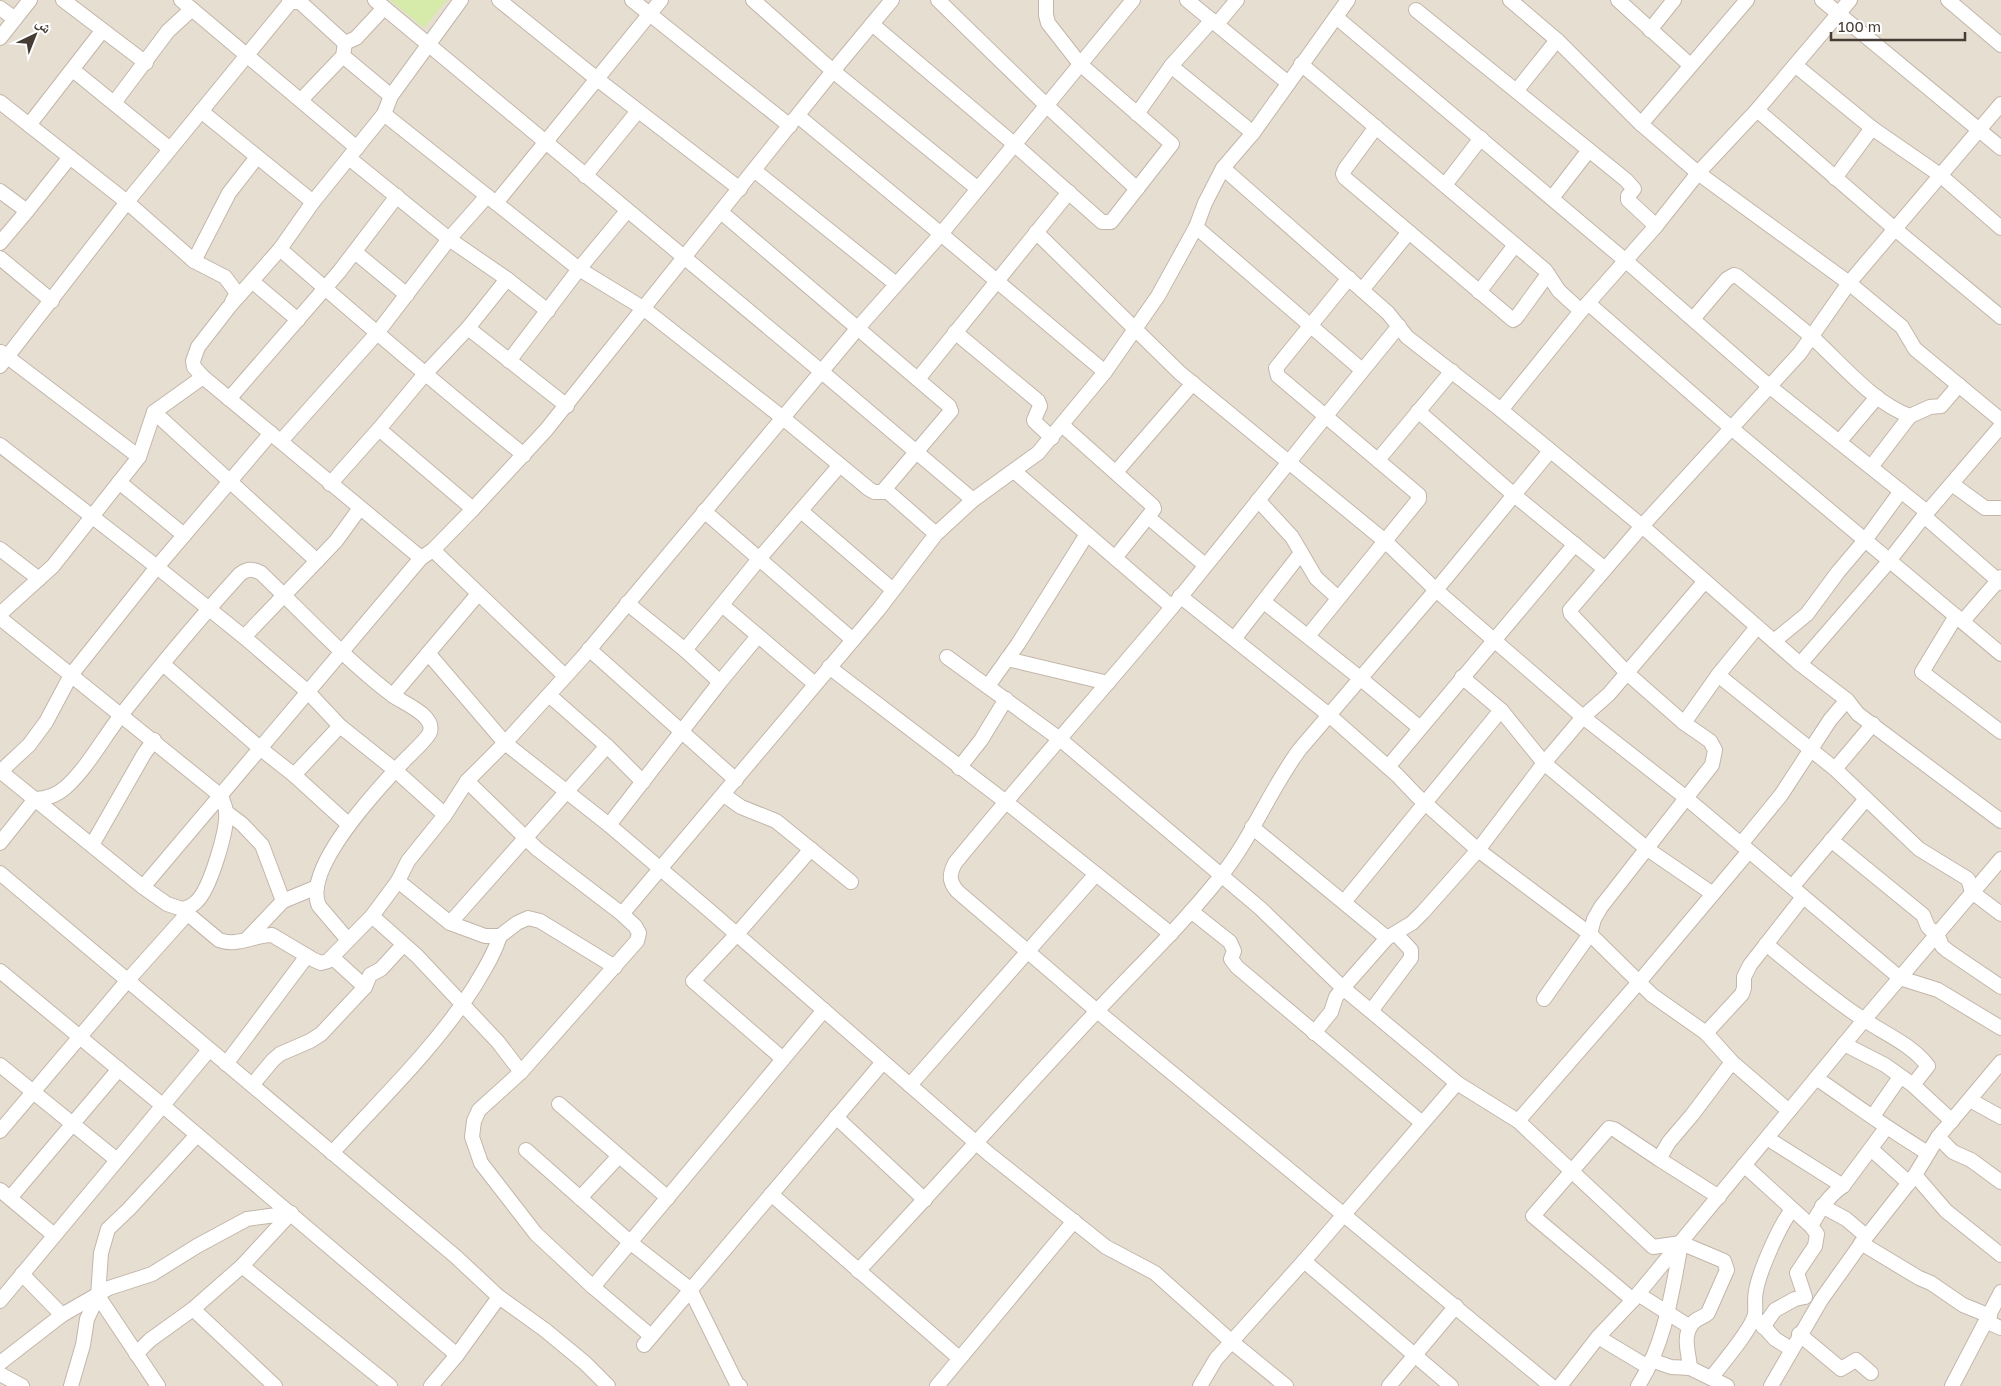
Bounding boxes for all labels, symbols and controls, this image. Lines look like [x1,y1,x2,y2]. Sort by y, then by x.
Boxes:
north arrow [10,10,60,60]
scale bar [1831,10,1965,42]
text: ش [32,14,56,37]
text: 100 m [1838,17,1881,35]

